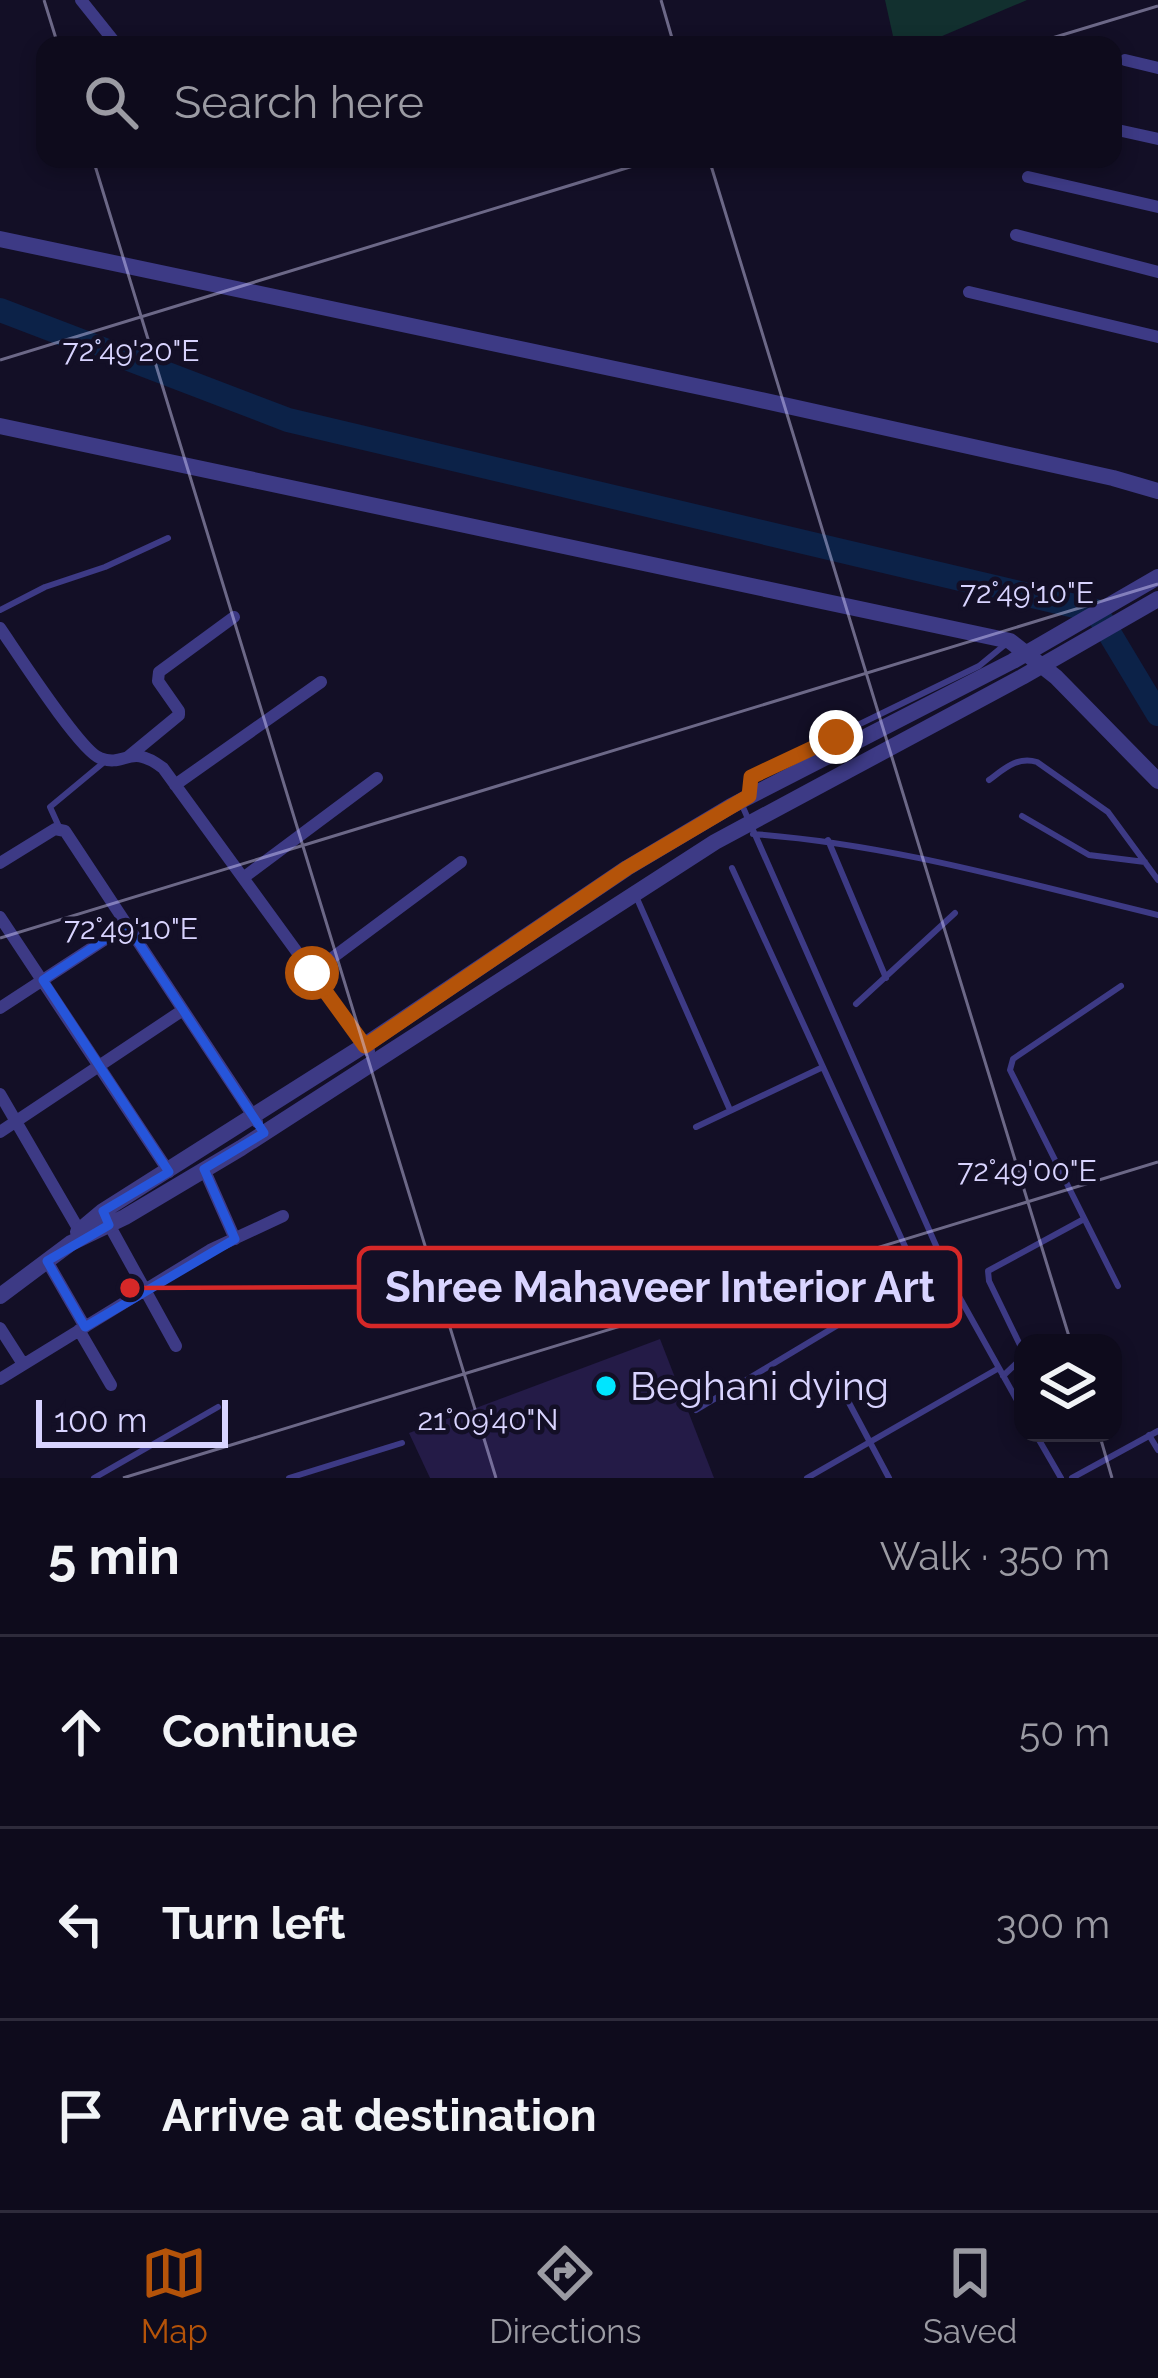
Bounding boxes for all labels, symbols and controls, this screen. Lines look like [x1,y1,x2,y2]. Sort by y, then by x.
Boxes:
search box [36,36,1122,168]
icon: search [78,69,144,135]
text: Search here [174,76,424,129]
text: 72°49'20"E [63,333,199,368]
text: 72°49'10"E [960,575,1094,610]
route end [809,710,863,764]
text: 72°49'10"E [64,911,198,946]
route start [285,946,339,1000]
text: 72°49'00"E [957,1153,1097,1188]
callout: Shree Mahaveer Interior Art [359,1248,960,1326]
text: Shree Mahaveer Interior Art [385,1263,935,1312]
map controls [1014,1334,1122,1442]
button: layers [1014,1334,1122,1442]
place label: Beghani dying [630,1363,889,1409]
marker: Beghani dying [593,1373,619,1399]
scale bar [36,1394,228,1447]
text: 100 m [54,1401,147,1440]
text: 21°09'40"N [418,1402,558,1437]
text: 5 min [48,1526,180,1586]
text: Walk · 350 m [880,1533,1110,1579]
icon: ahead [48,1699,114,1765]
text: Continue [162,1705,358,1758]
text: 50 m [1019,1709,1110,1755]
icon: left [48,1891,114,1957]
text: Turn left [162,1897,345,1950]
text: 300 m [996,1901,1110,1947]
icon: arrive [48,2083,114,2149]
text: Arrive at destination [162,2089,597,2142]
tab: Map [141,2240,208,2351]
tab: Directions [489,2240,642,2351]
tab: Saved [923,2240,1017,2351]

